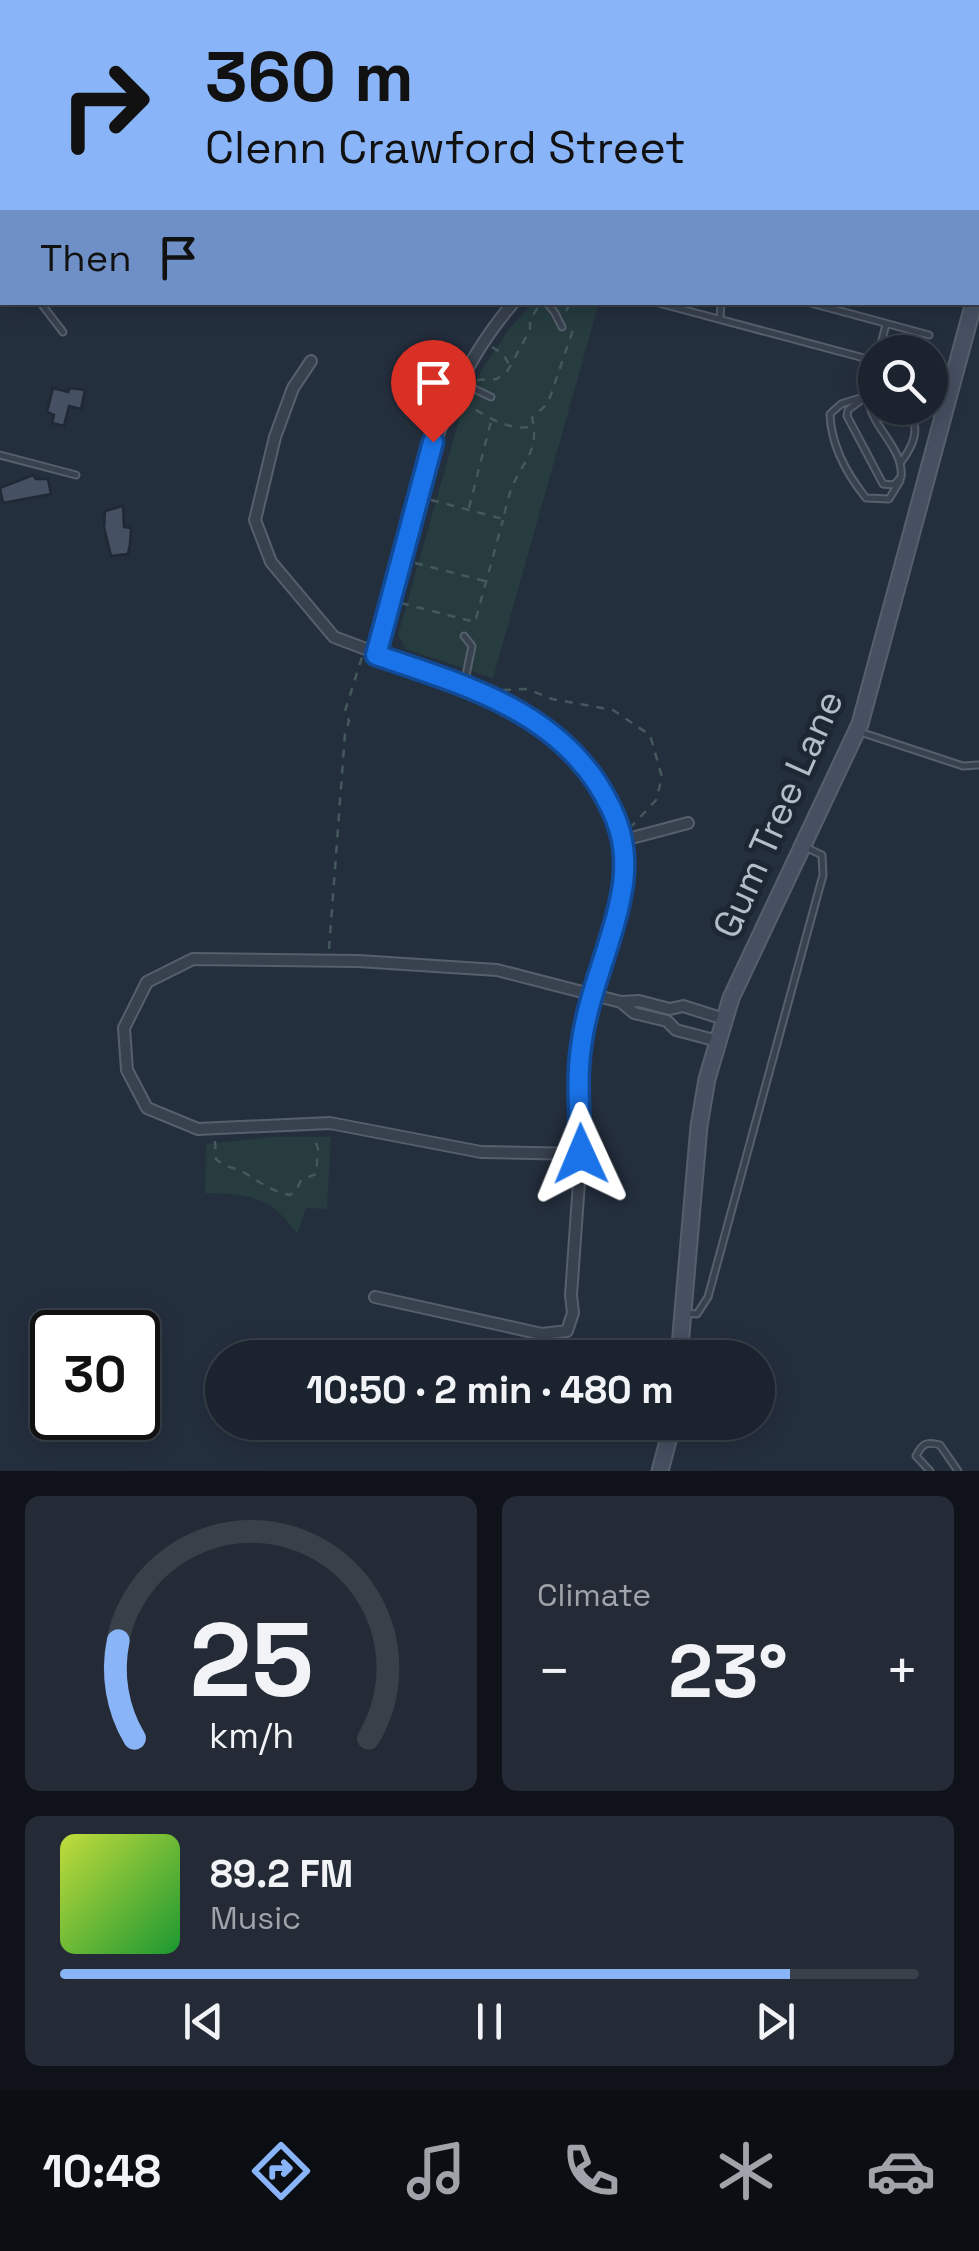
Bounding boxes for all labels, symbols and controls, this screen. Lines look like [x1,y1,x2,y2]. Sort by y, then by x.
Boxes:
text: 360 m [205,32,414,121]
icon: right [40,40,170,170]
text: Clenn Crawford Street [205,119,686,176]
icon: arrive [151,230,206,285]
text: Then [40,234,131,282]
map controls [858,335,948,425]
button: search [858,335,948,425]
pin [391,340,476,443]
icon: arrive [406,355,461,410]
street label: Gum Tree Lane [702,683,854,945]
position arrow [529,1102,633,1206]
speed limit sign: 30 [30,1310,160,1440]
text: 10:50 · 2 min · 480 m [306,1366,674,1414]
text: Climate [537,1575,651,1615]
text: 25 [189,1594,313,1726]
text: 23° [668,1623,788,1719]
text: − [537,1636,571,1706]
text: + [885,1636,919,1706]
text: km/h [208,1713,294,1758]
text: 89.2 FM [210,1850,353,1898]
text: Music [210,1898,301,1938]
icon: previous [176,1994,231,2049]
icon: pause [462,1994,517,2049]
icon: next [748,1994,803,2049]
icon: directions [246,2136,316,2206]
icon: music [401,2136,471,2206]
icon: phone [556,2136,626,2206]
icon: climate [711,2136,781,2206]
icon: car [866,2136,936,2206]
text: 10:48 [43,2143,161,2200]

